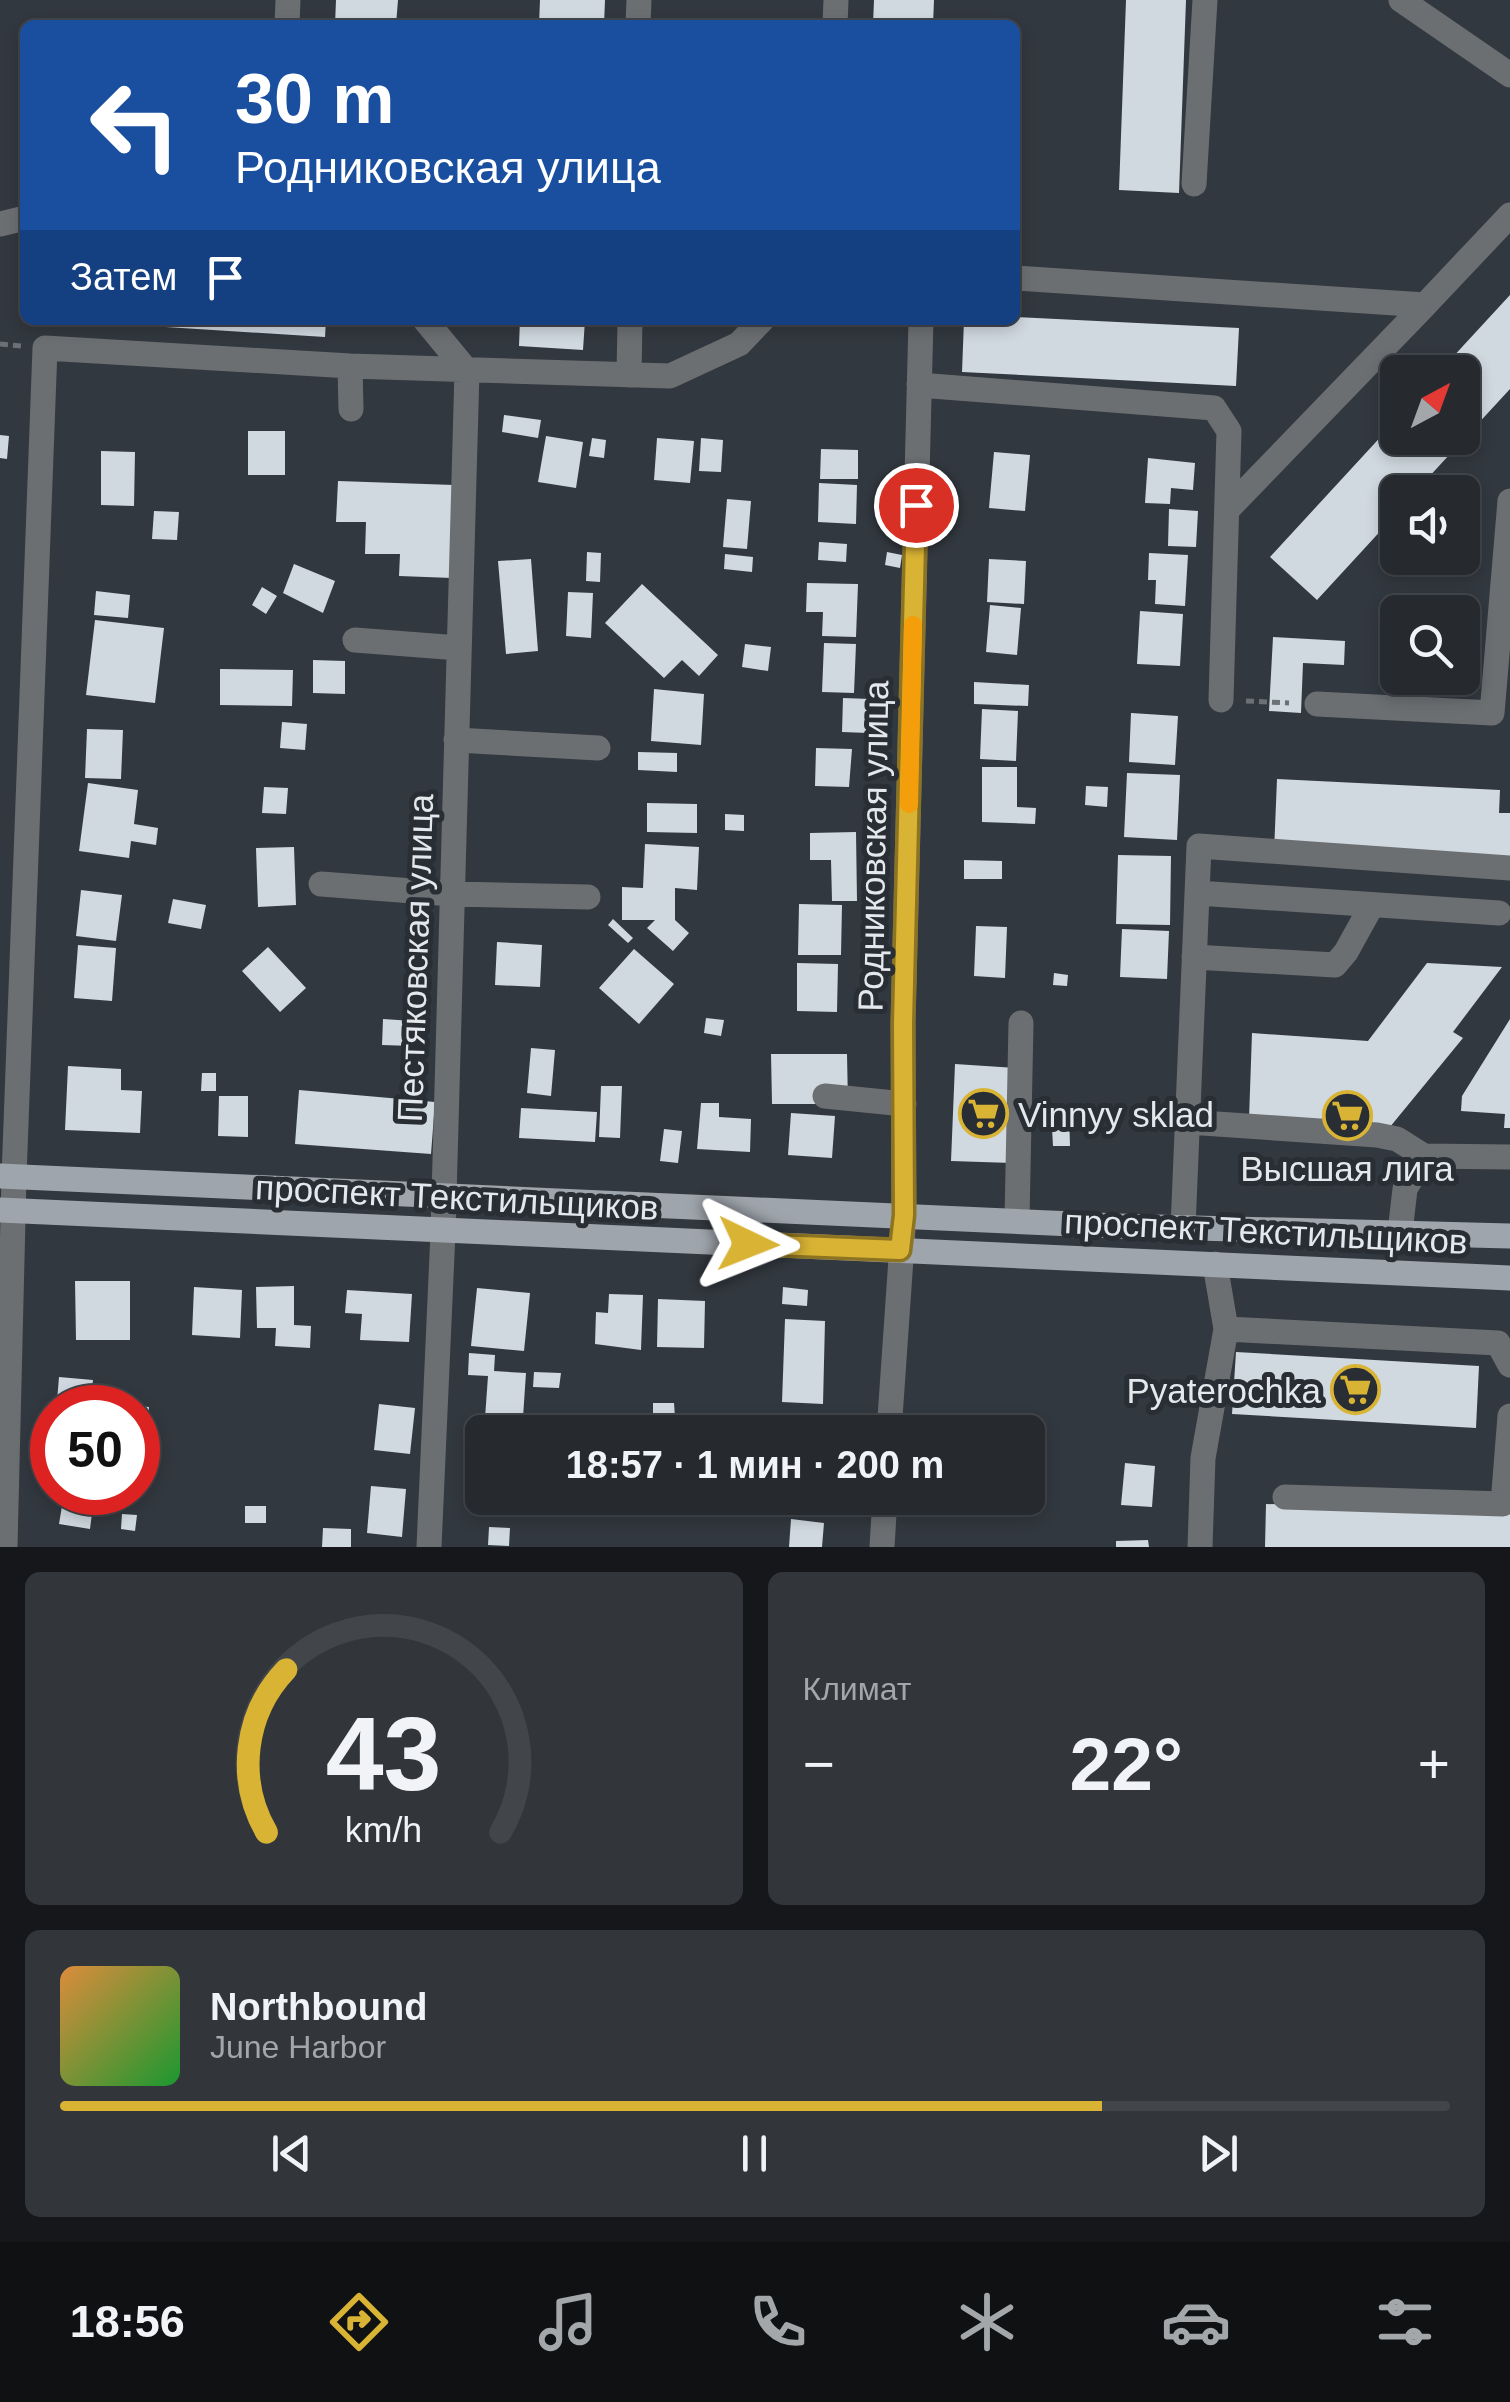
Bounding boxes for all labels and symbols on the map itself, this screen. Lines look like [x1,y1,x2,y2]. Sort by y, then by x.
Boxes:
north arrow [1380,355,1480,455]
pin [874,463,959,548]
street label: Родниковская улица [851,680,895,1012]
street label: Пестяковская улица [390,793,440,1123]
supermarket icon: Vinnyy sklad [957,1088,1009,1140]
supermarket icon: Высшая лига [1321,1090,1373,1142]
place label: Vinnyy sklad [1018,1095,1214,1134]
place label: Высшая лига [1240,1149,1454,1188]
street label: проспект Текстильщиков [254,1167,660,1227]
position arrow [696,1192,800,1296]
street label: проспект Текстильщиков [1063,1201,1469,1261]
supermarket icon: Pyaterochka [1330,1364,1382,1416]
place label: Pyaterochka [1126,1371,1322,1410]
speed limit sign: 50 [30,1385,160,1515]

